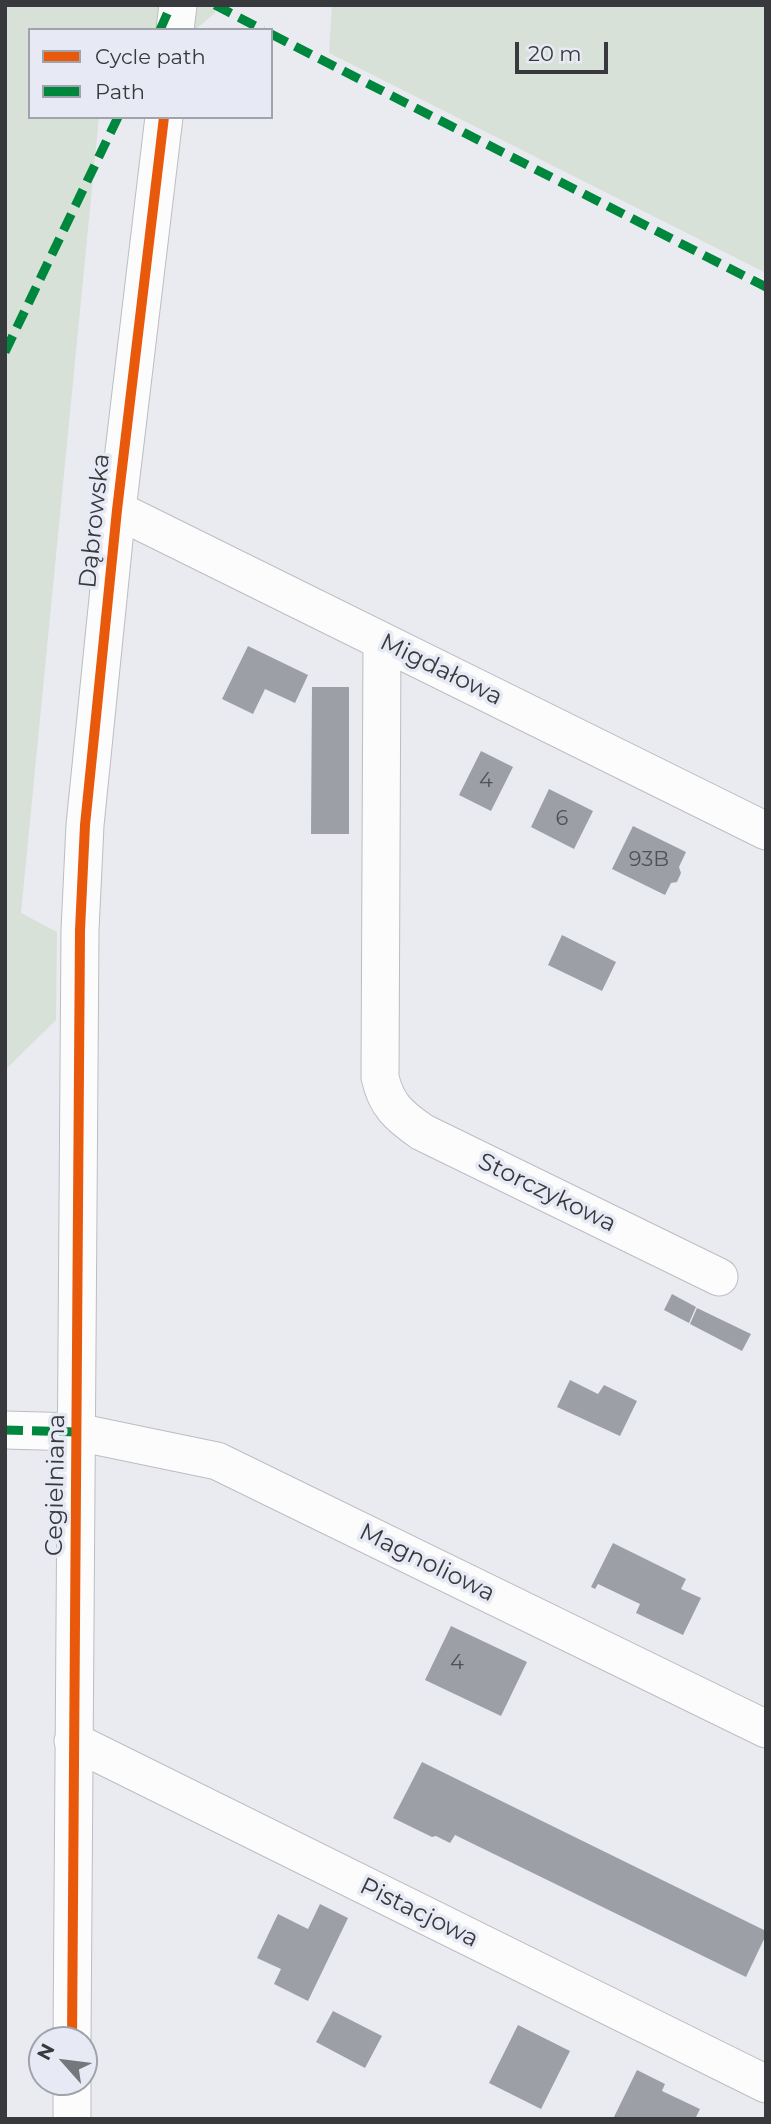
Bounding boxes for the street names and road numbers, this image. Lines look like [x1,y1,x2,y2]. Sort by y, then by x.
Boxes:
street label: Dąbrowska [74,452,116,590]
street label: Migdałowa [375,628,507,712]
street label: Storczykowa [473,1147,621,1239]
street label: Cegielniana [40,1414,72,1556]
street label: Magnoliowa [355,1518,499,1608]
street label: Pistacjowa [355,1872,483,1954]

